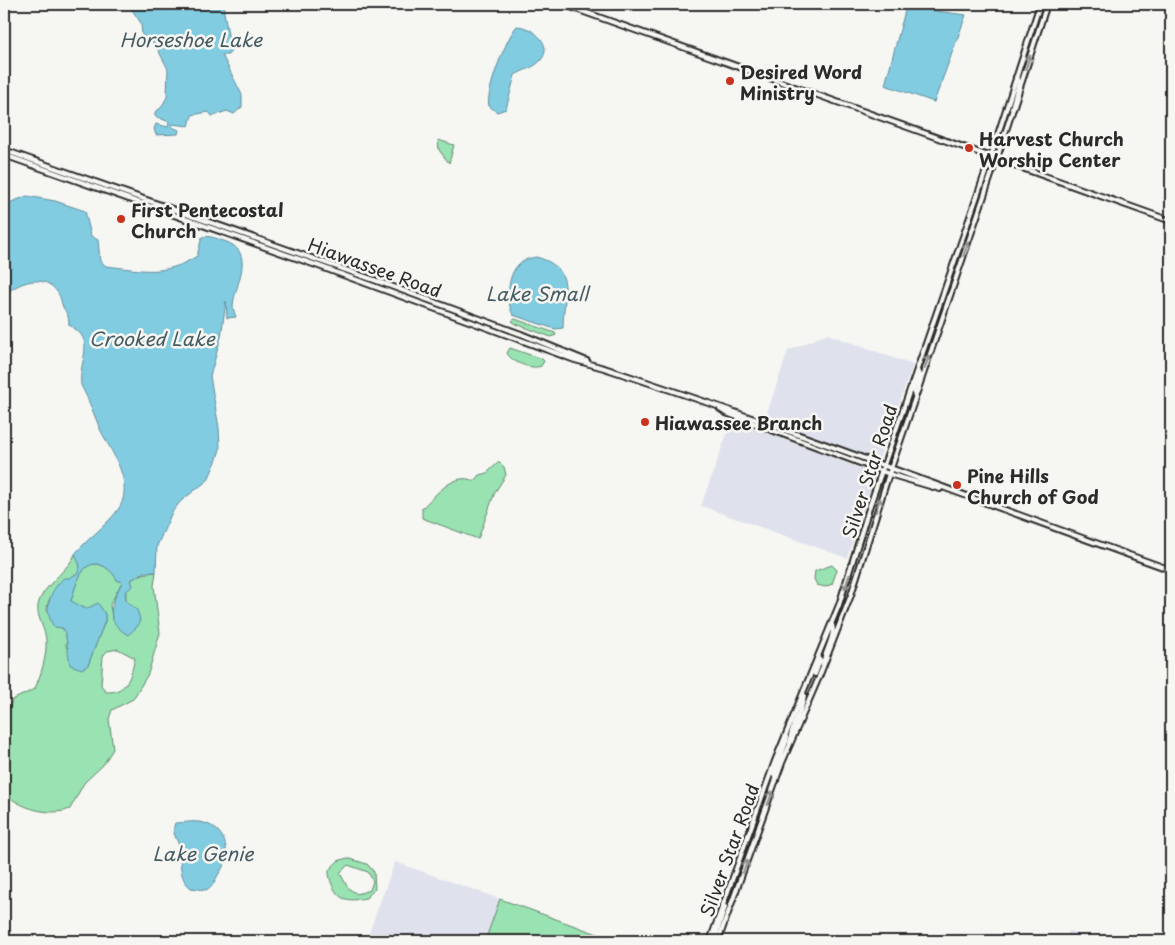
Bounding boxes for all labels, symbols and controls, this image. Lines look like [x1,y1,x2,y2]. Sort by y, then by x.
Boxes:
water label: Horseshoe Lake [120,25,263,53]
one-way arrow [1024,54,1034,70]
place label: Desired Word Ministry [740,58,862,106]
marker: Desired Word Ministry [724,75,736,87]
place label: Harvest Church Worship Center [979,125,1124,173]
marker: Harvest Church Worship Center [963,142,975,154]
place label: First Pentecostal Church [131,196,284,244]
marker: First Pentecostal Church [115,213,127,225]
street label: Hiawassee Road [305,230,445,304]
one-way arrow [962,241,971,257]
water label: Lake Small [486,279,591,307]
water label: Crooked Lake [89,324,216,352]
one-way arrow [923,355,932,370]
street label: Silver Star Road [835,400,903,542]
place label: Hiawassee Branch [655,409,822,436]
marker: Hiawassee Branch [639,416,651,428]
place label: Pine Hills Church of God [967,462,1099,510]
marker: Pine Hills Church of God [951,479,963,491]
one-way arrow [874,498,884,514]
one-way arrow [842,573,852,589]
street label: Silver Star Road [692,780,766,920]
one-way arrow [766,791,775,807]
water label: Lake Genie [152,839,254,867]
one-way arrow [741,860,750,876]

